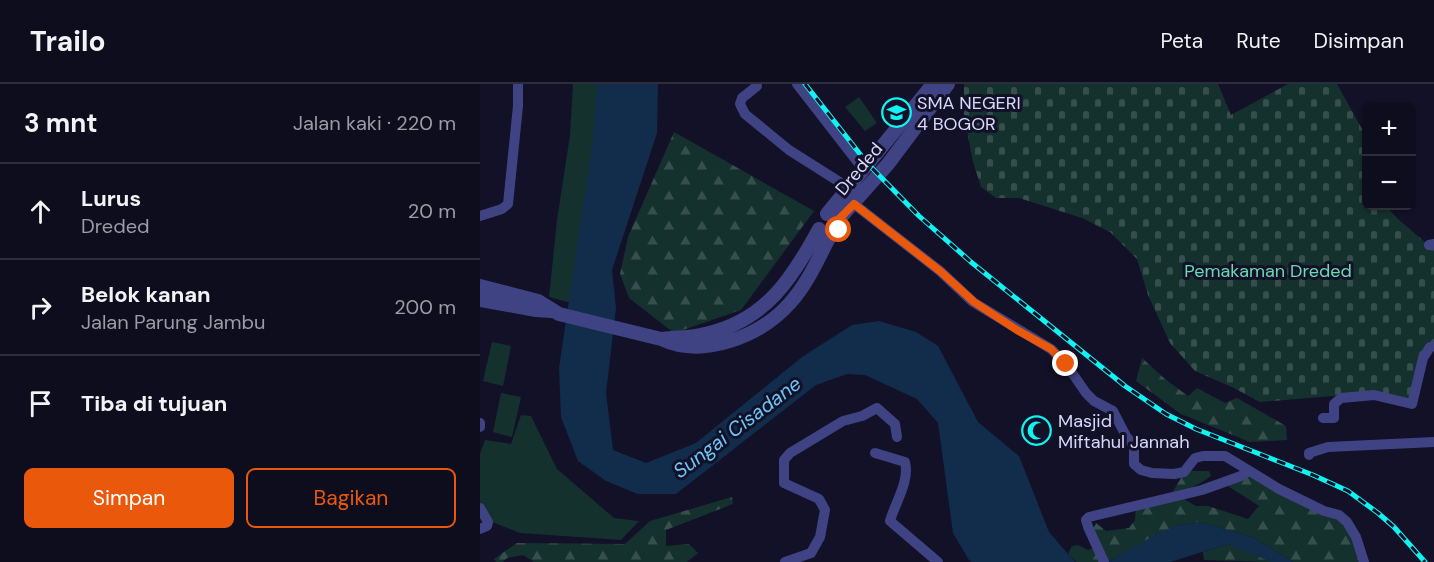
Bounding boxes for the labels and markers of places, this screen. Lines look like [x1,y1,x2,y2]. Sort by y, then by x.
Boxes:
place label: SMA NEGERI 4 BOGOR [917,91,1021,136]
school or university icon: SMA NEGERI 4 BOGOR [880,97,912,129]
place label: Masjid Miftahul Jannah [1058,409,1190,454]
mosque icon: Masjid Miftahul Jannah [1021,415,1053,447]

